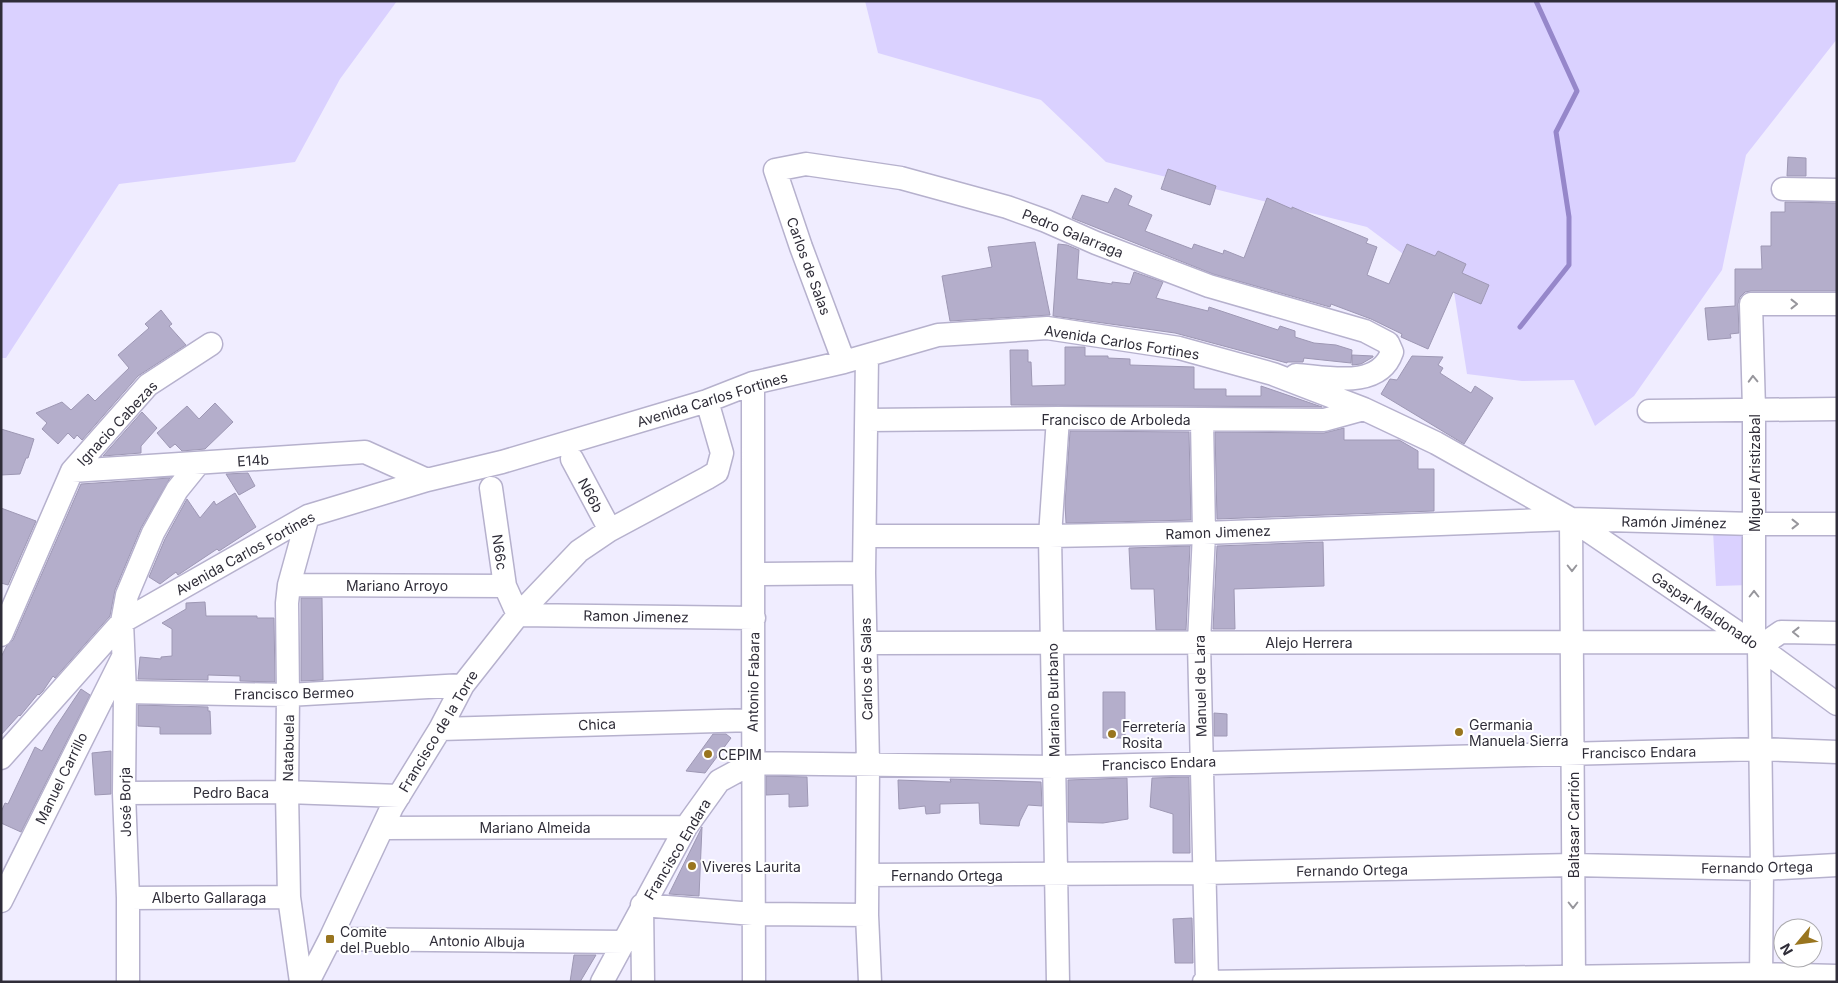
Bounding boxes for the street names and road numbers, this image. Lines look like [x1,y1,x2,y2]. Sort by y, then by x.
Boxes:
street label: Pedro Galarraga [1020,205,1126,261]
street label: Carlos de Salas [783,215,835,317]
street label: Avenida Carlos Fortines [1043,321,1201,363]
street label: Avenida Carlos Fortines [635,368,789,430]
street label: Ignacio Cabezas [73,377,161,469]
street label: Francisco de Arboleda [1041,411,1191,428]
street label: Miguel Aristizabal [1746,414,1763,532]
street label: E14b [237,450,269,470]
street label: N66b [575,475,607,515]
street label: Avenida Carlos Fortines [172,508,318,598]
street label: Ramón Jiménez [1621,513,1727,531]
street label: Ramon Jimenez [1165,522,1271,542]
street label: N66c [489,533,511,571]
street label: Gaspar Maldonado [1648,568,1762,652]
street label: Mariano Arroyo [346,577,448,594]
street label: Ramon Jimenez [583,607,689,625]
street label: Carlos de Salas [857,617,875,721]
street label: Antonio Fabara [744,632,762,732]
street label: Alejo Herrera [1265,634,1353,651]
street label: Manuel de Lara [1191,635,1209,737]
street label: Mariano Burbano [1044,643,1062,757]
street label: Francisco de la Torre [395,667,481,795]
street label: Francisco Bermeo [234,683,354,703]
street label: Natabuela [279,714,297,782]
street label: Chica [578,715,616,733]
street label: Manuel Carrillo [31,729,91,827]
street label: Francisco Endara [1582,743,1696,761]
street label: Francisco Endara [1101,753,1217,773]
street label: José Borja [116,767,134,837]
street label: Baltasar Carrión [1565,772,1582,878]
street label: Pedro Baca [193,784,269,801]
street label: Francisco Endara [640,795,714,903]
street label: Mariano Almeida [479,819,591,836]
street label: Fernando Ortega [1701,858,1813,876]
street label: Fernando Ortega [1296,861,1408,879]
street label: Fernando Ortega [891,867,1003,884]
street label: Alberto Gallaraga [152,889,266,906]
street label: Antonio Albuja [429,932,525,950]

